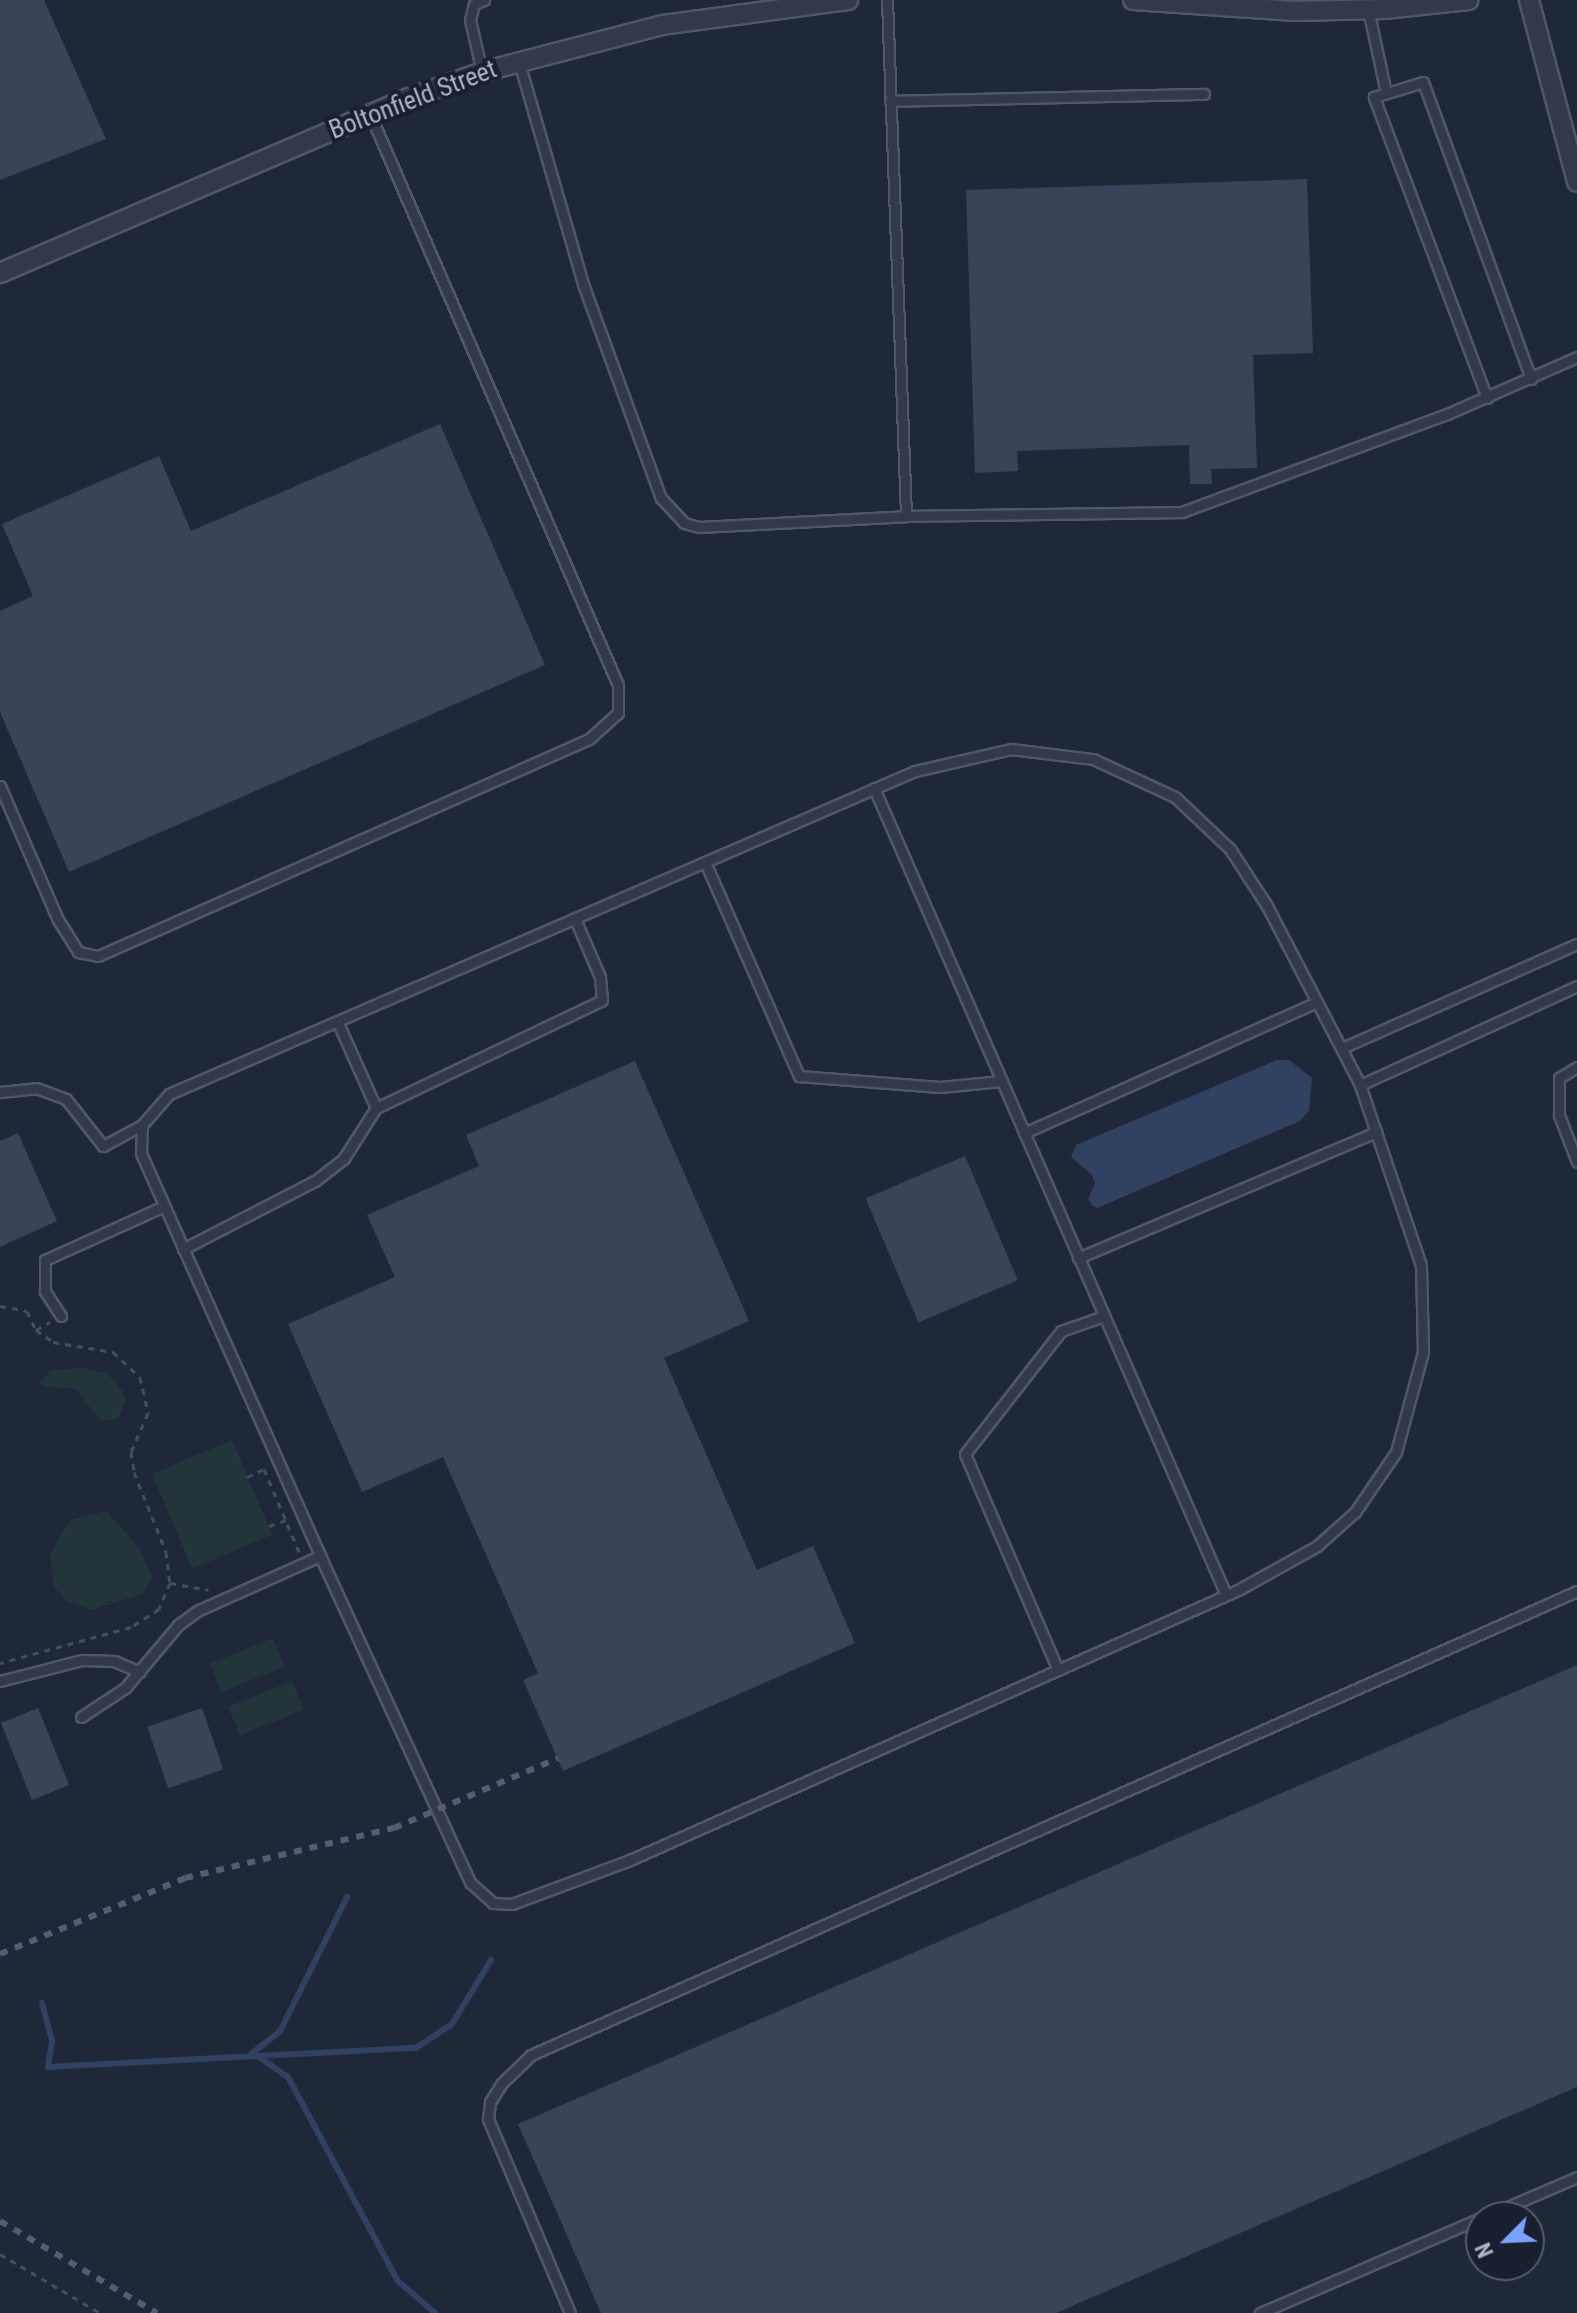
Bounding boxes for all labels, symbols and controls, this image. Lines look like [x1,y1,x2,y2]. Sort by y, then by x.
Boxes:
street label: Boltonfield Street [325,54,501,146]
north arrow [1465,2201,1545,2281]
text: N [1470,2239,1499,2261]

